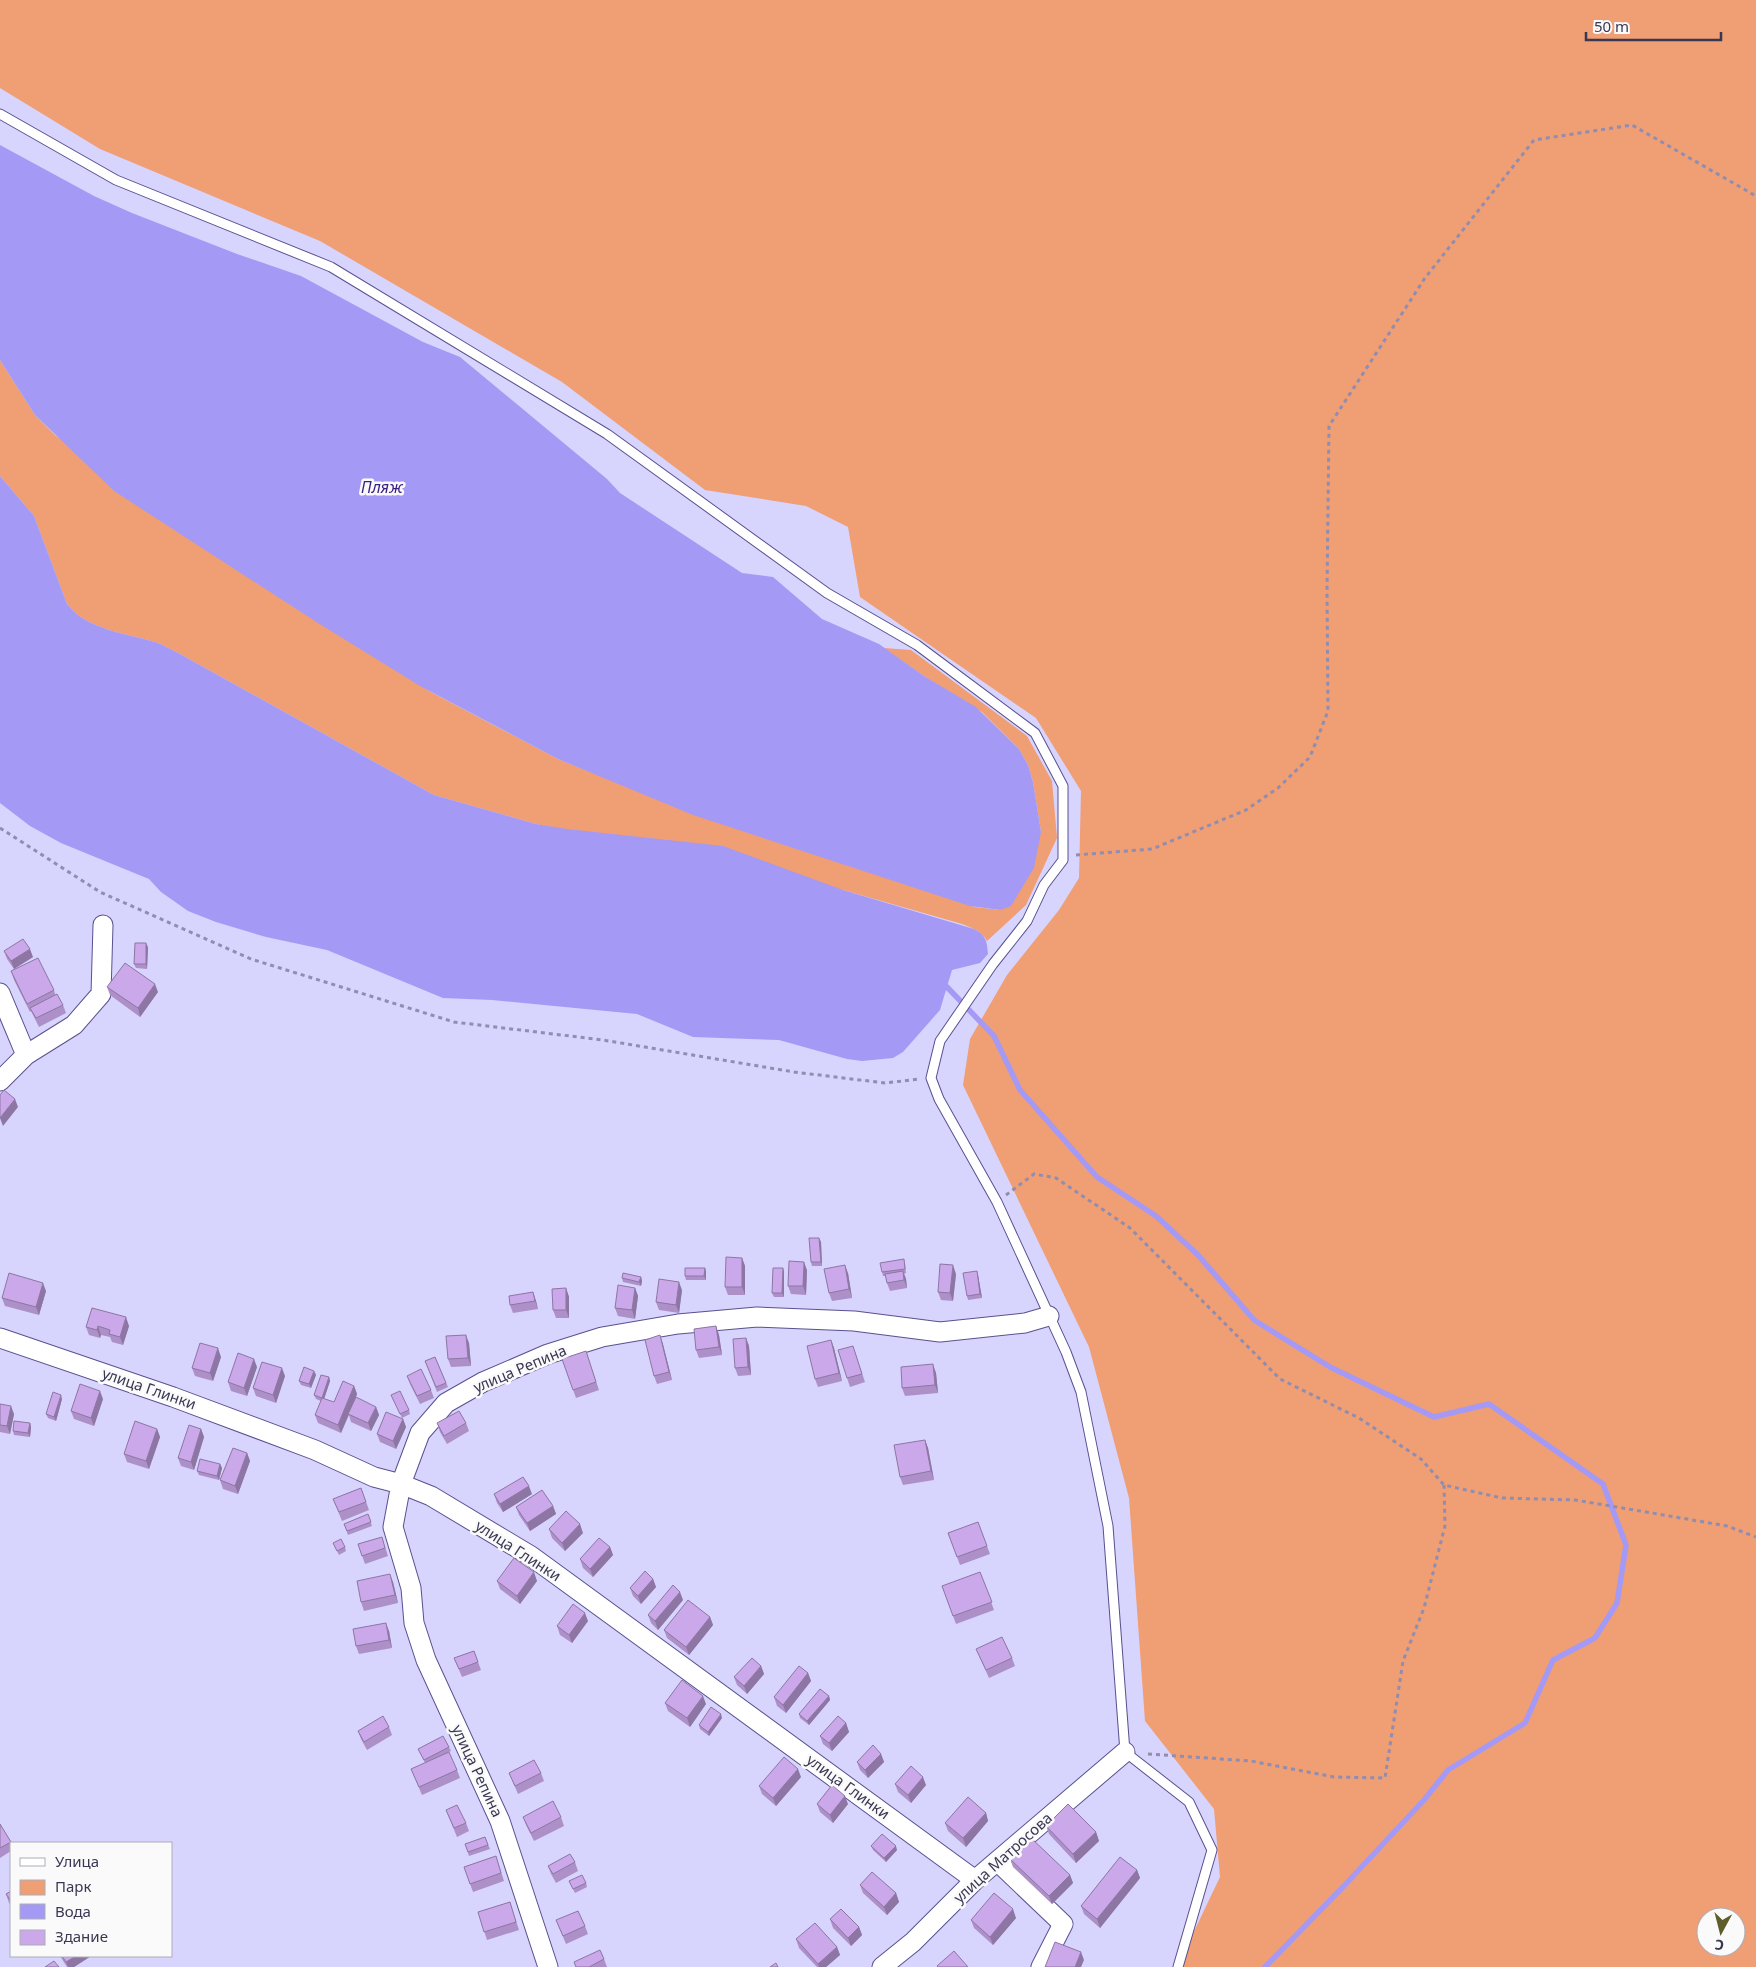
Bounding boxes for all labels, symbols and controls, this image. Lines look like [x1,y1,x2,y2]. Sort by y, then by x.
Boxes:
scale bar [1586,10,1721,42]
text: 50 m [1594,16,1629,36]
water label: Пляж [361,476,404,498]
street label: улица Репина [470,1339,569,1397]
street label: улица Глинки [100,1363,199,1414]
street label: улица Глинки [472,1515,565,1585]
street label: улица Репина [448,1721,508,1820]
street label: улица Глинки [803,1749,894,1823]
street label: улица Матросова [949,1808,1056,1907]
legend [10,1842,172,1957]
text: Улица [55,1851,99,1871]
text: Парк [55,1876,91,1896]
text: Вода [55,1901,91,1921]
north arrow [1696,1907,1746,1957]
text: Здание [55,1926,108,1946]
text: С [1714,1935,1725,1955]

